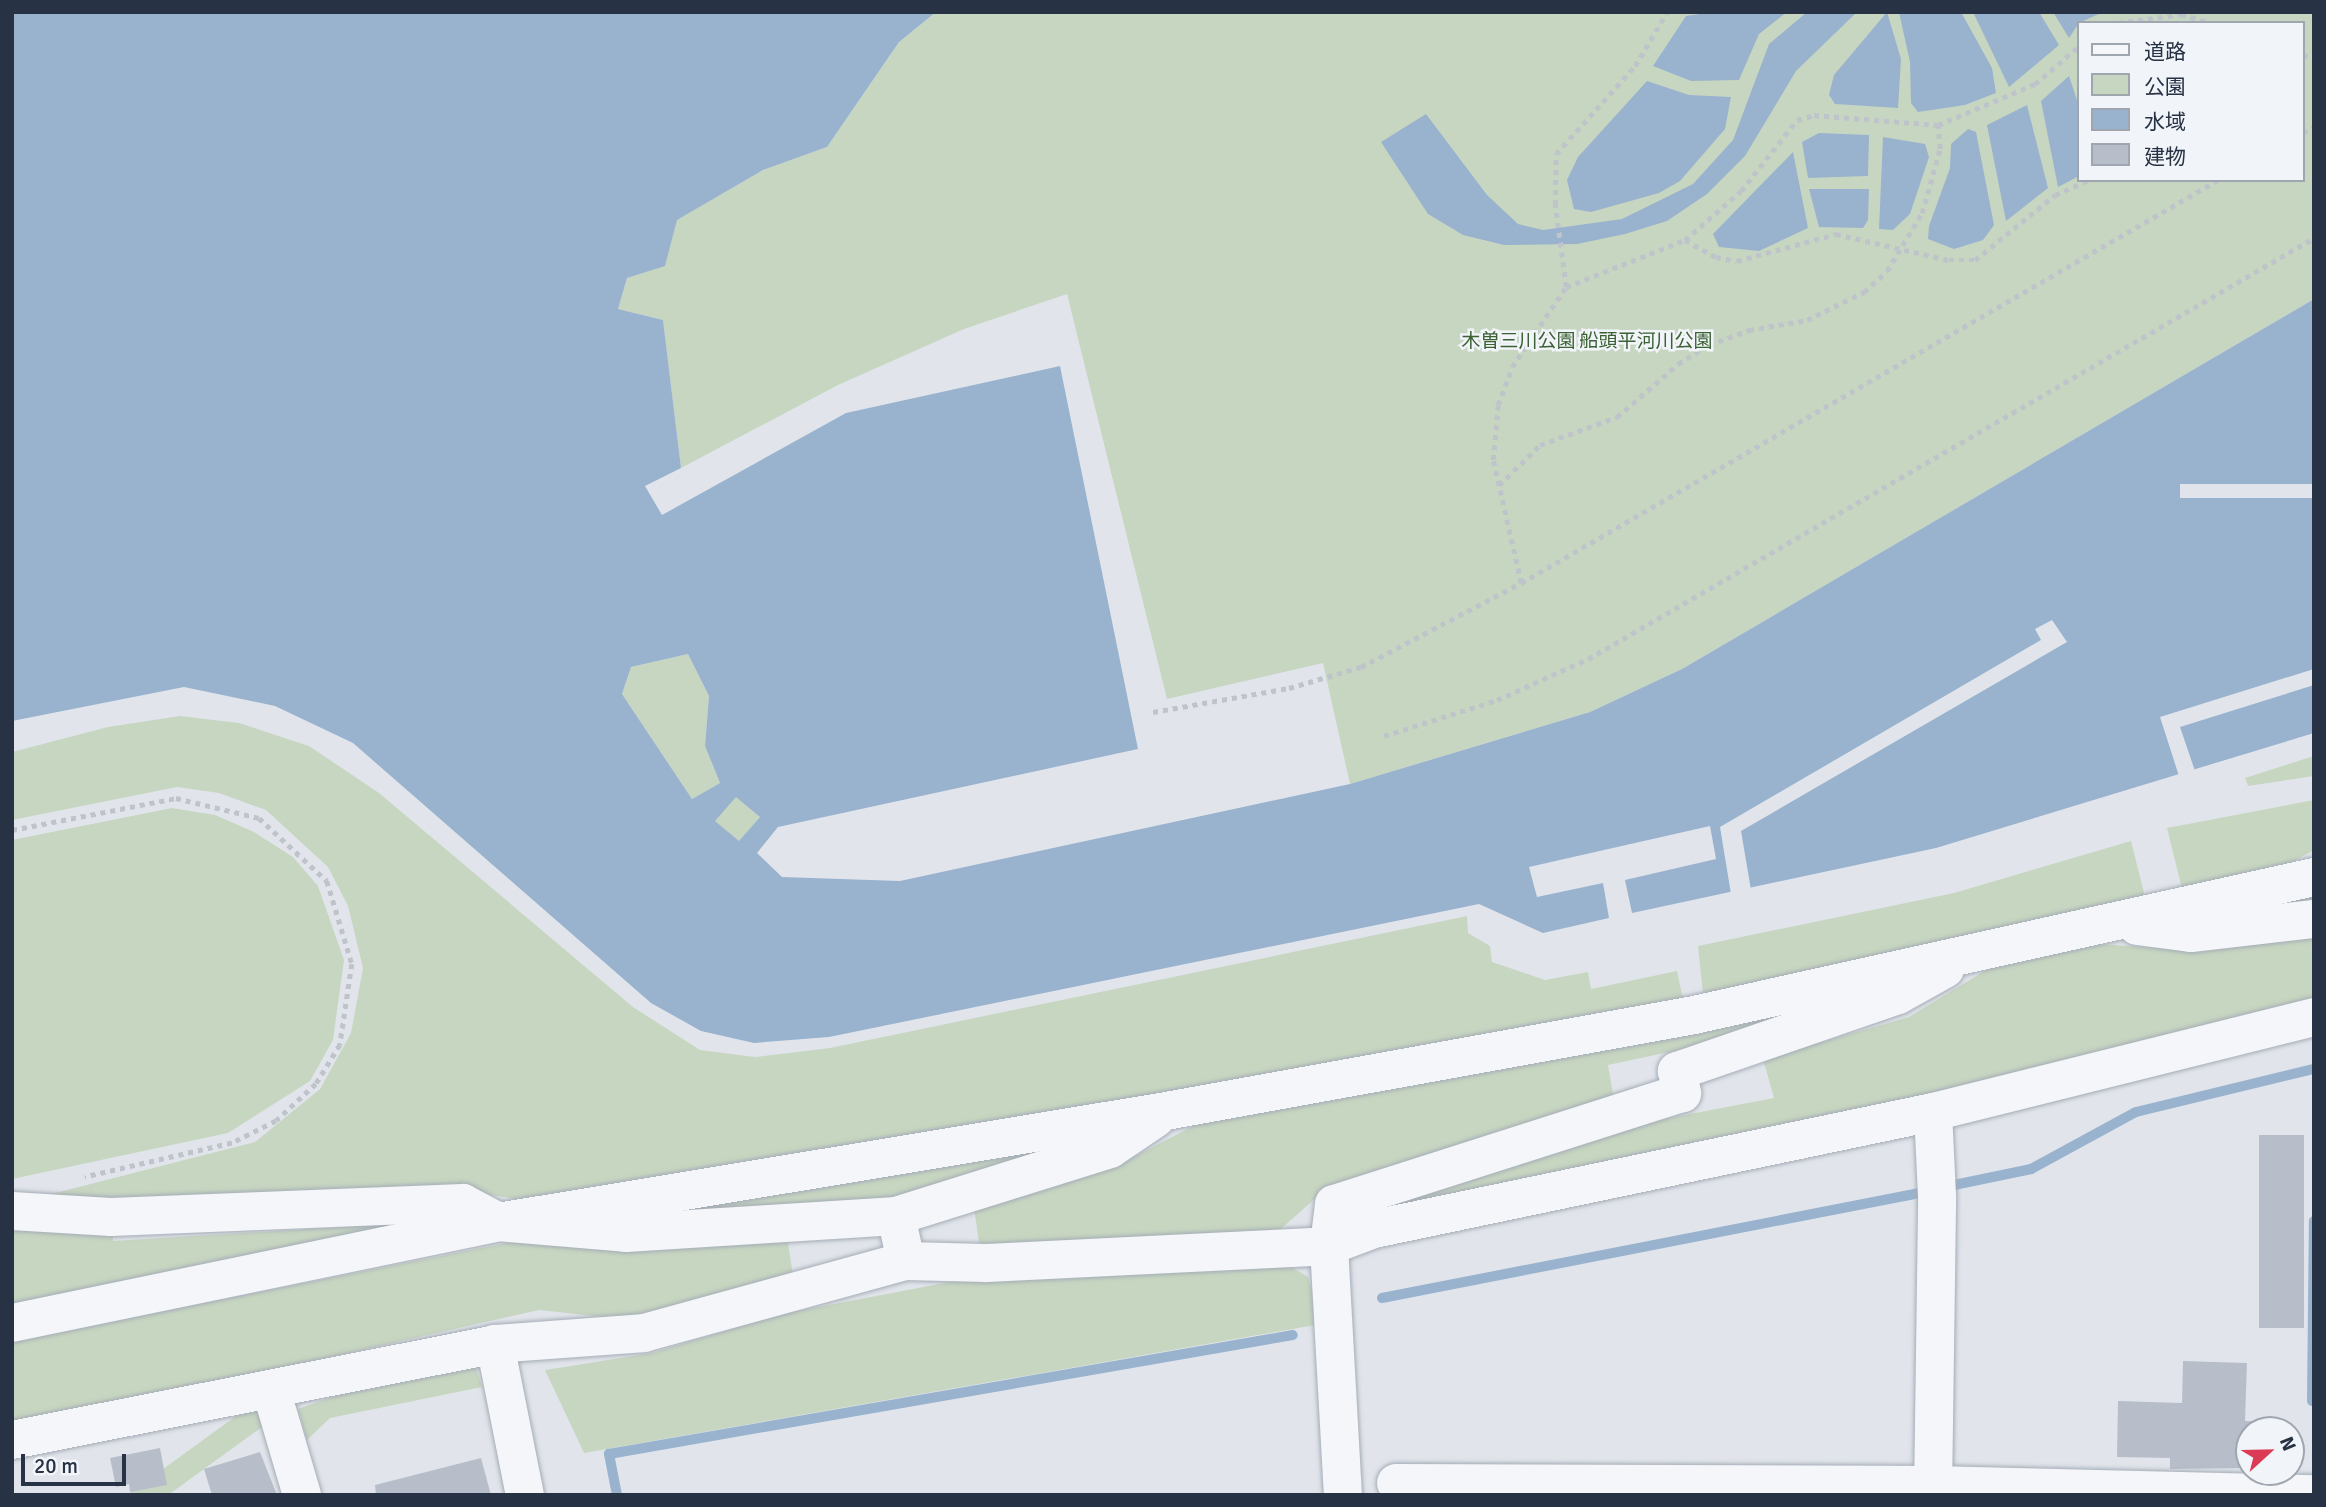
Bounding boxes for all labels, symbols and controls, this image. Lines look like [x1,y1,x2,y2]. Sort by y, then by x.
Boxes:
legend [2078,21,2305,182]
text: 道路 [2144,39,2186,65]
text: 公園 [2144,74,2186,100]
text: 水域 [2144,109,2186,135]
text: 建物 [2144,144,2186,170]
park label: 木曽三川公園 船頭平河川公園 [1461,331,1713,353]
north arrow [2235,1416,2305,1486]
text: N [2274,1433,2301,1455]
scale bar [24,1440,130,1484]
text: 20 m [34,1453,78,1479]

